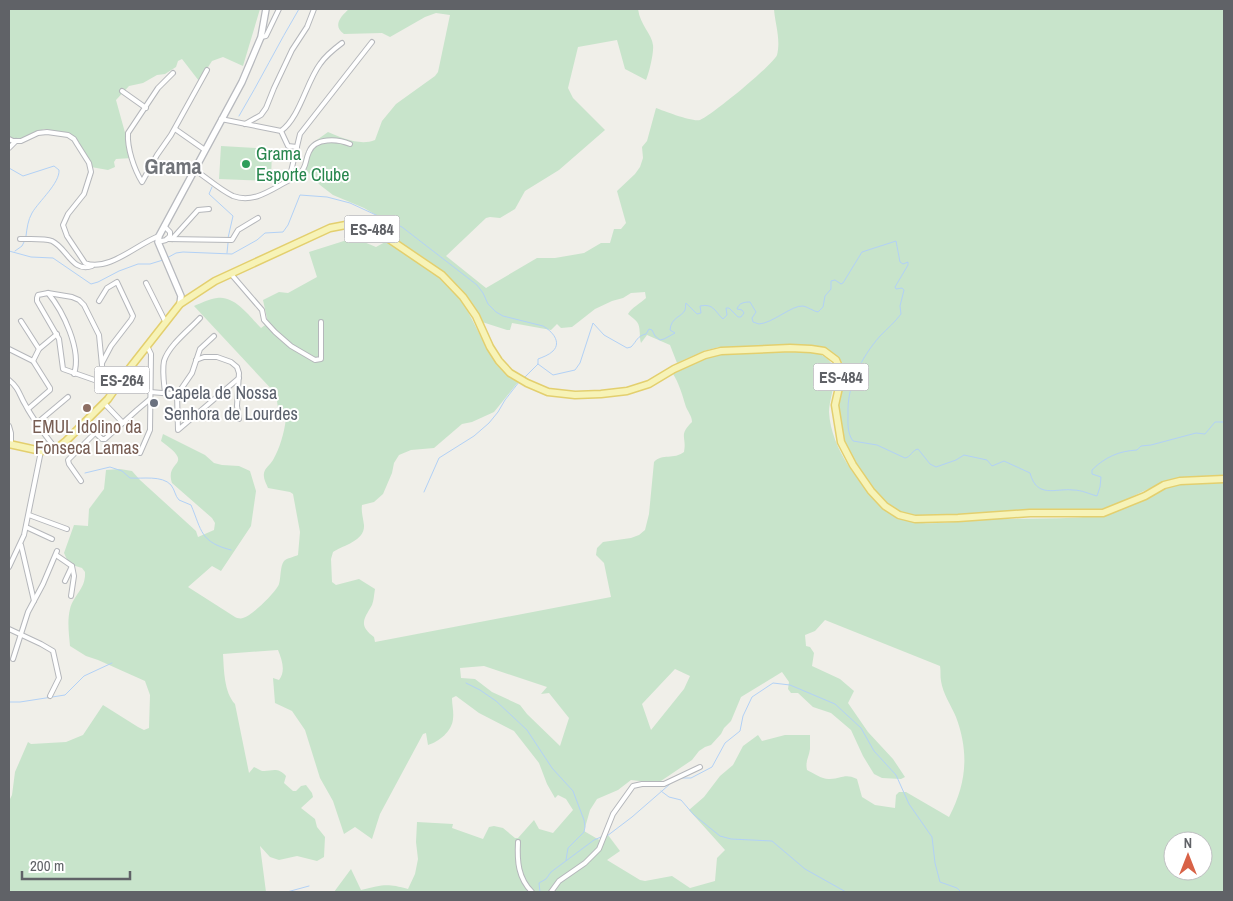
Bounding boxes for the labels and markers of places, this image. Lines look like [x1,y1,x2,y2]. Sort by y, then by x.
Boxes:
place label: Grama Esporte Clube [256,141,350,187]
marker: Grama Esporte Clube [240,158,252,170]
place label: Capela de Nossa Senhora de Lourdes [164,380,298,426]
marker: Capela de Nossa Senhora de Lourdes [148,397,160,409]
marker: EMUL Idolino da Fonseca Lamas [81,402,93,414]
place label: EMUL Idolino da Fonseca Lamas [32,414,142,460]

